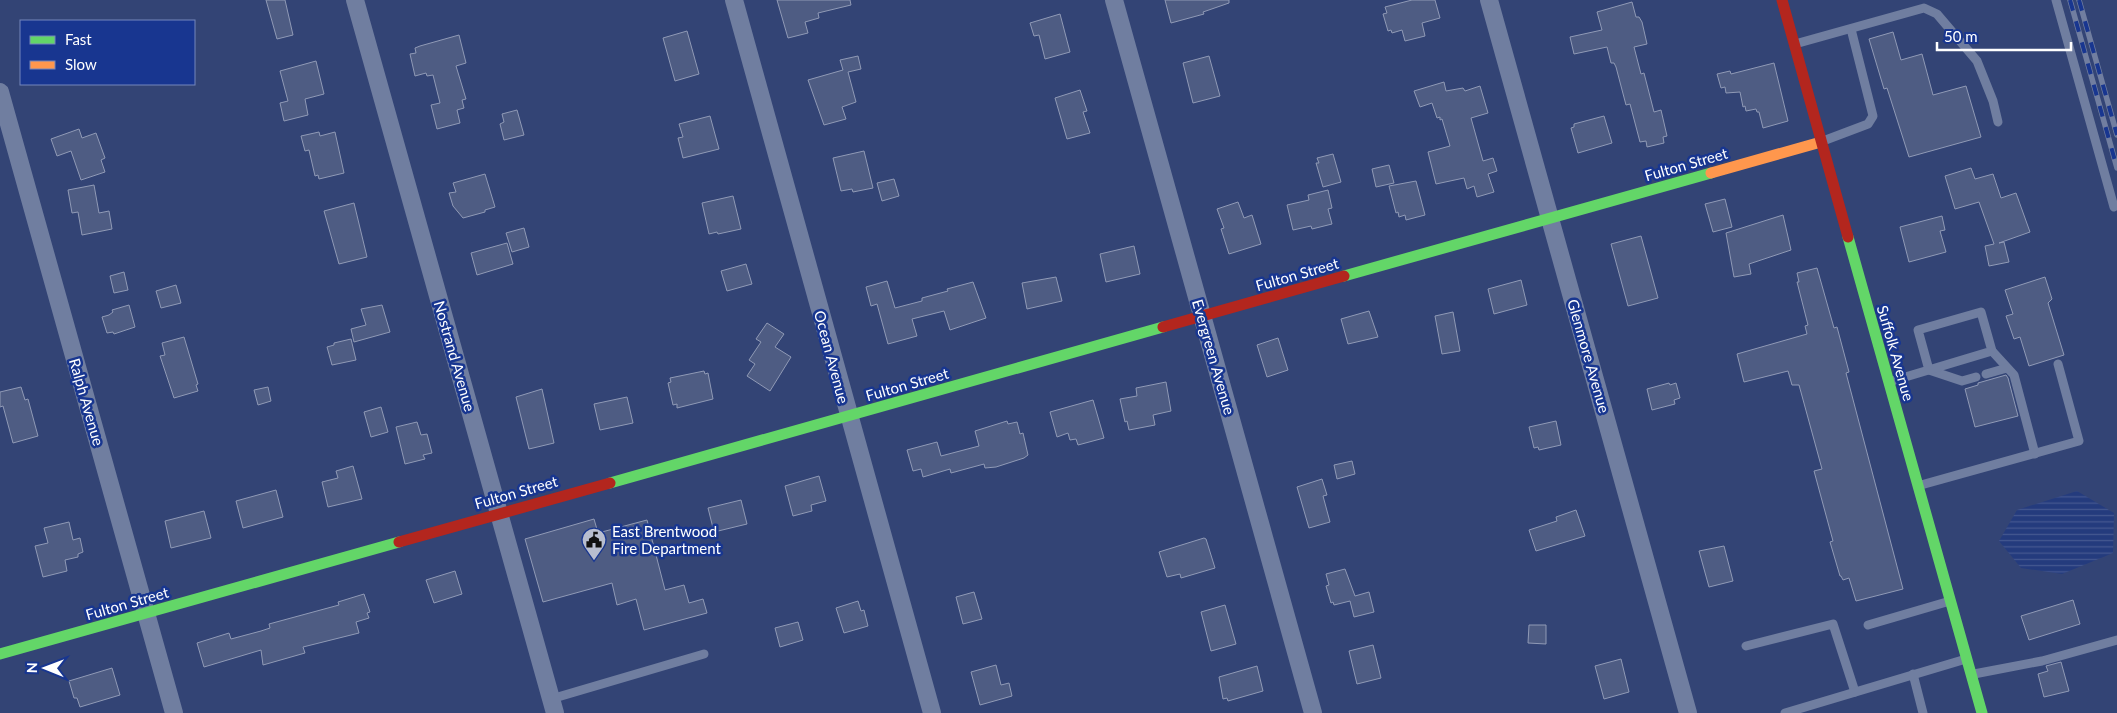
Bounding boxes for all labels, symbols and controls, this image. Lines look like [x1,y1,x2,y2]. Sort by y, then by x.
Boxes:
legend [20,20,195,85]
scale bar [1937,20,2071,52]
text: 50 m [1944,27,1978,45]
text: Fast [65,30,92,48]
text: Slow [65,55,97,73]
street label: Fulton Street [1642,143,1730,184]
street label: Fulton Street [1253,253,1341,294]
street label: Evergreen Avenue [1189,297,1239,417]
street label: Glenmore Avenue [1564,297,1614,415]
street label: Nostrand Avenue [431,299,479,413]
street label: Suffolk Avenue [1874,303,1918,403]
street label: Ocean Avenue [811,308,853,406]
street label: Ralph Avenue [66,356,108,448]
street label: Fulton Street [863,363,951,404]
street label: Fulton Street [472,471,560,512]
place label: East Brentwood Fire Department [612,522,721,557]
public building icon: East Brentwood Fire Department [581,527,607,561]
street label: Fulton Street [83,582,171,623]
north arrow [20,643,70,693]
text: N [23,662,40,673]

